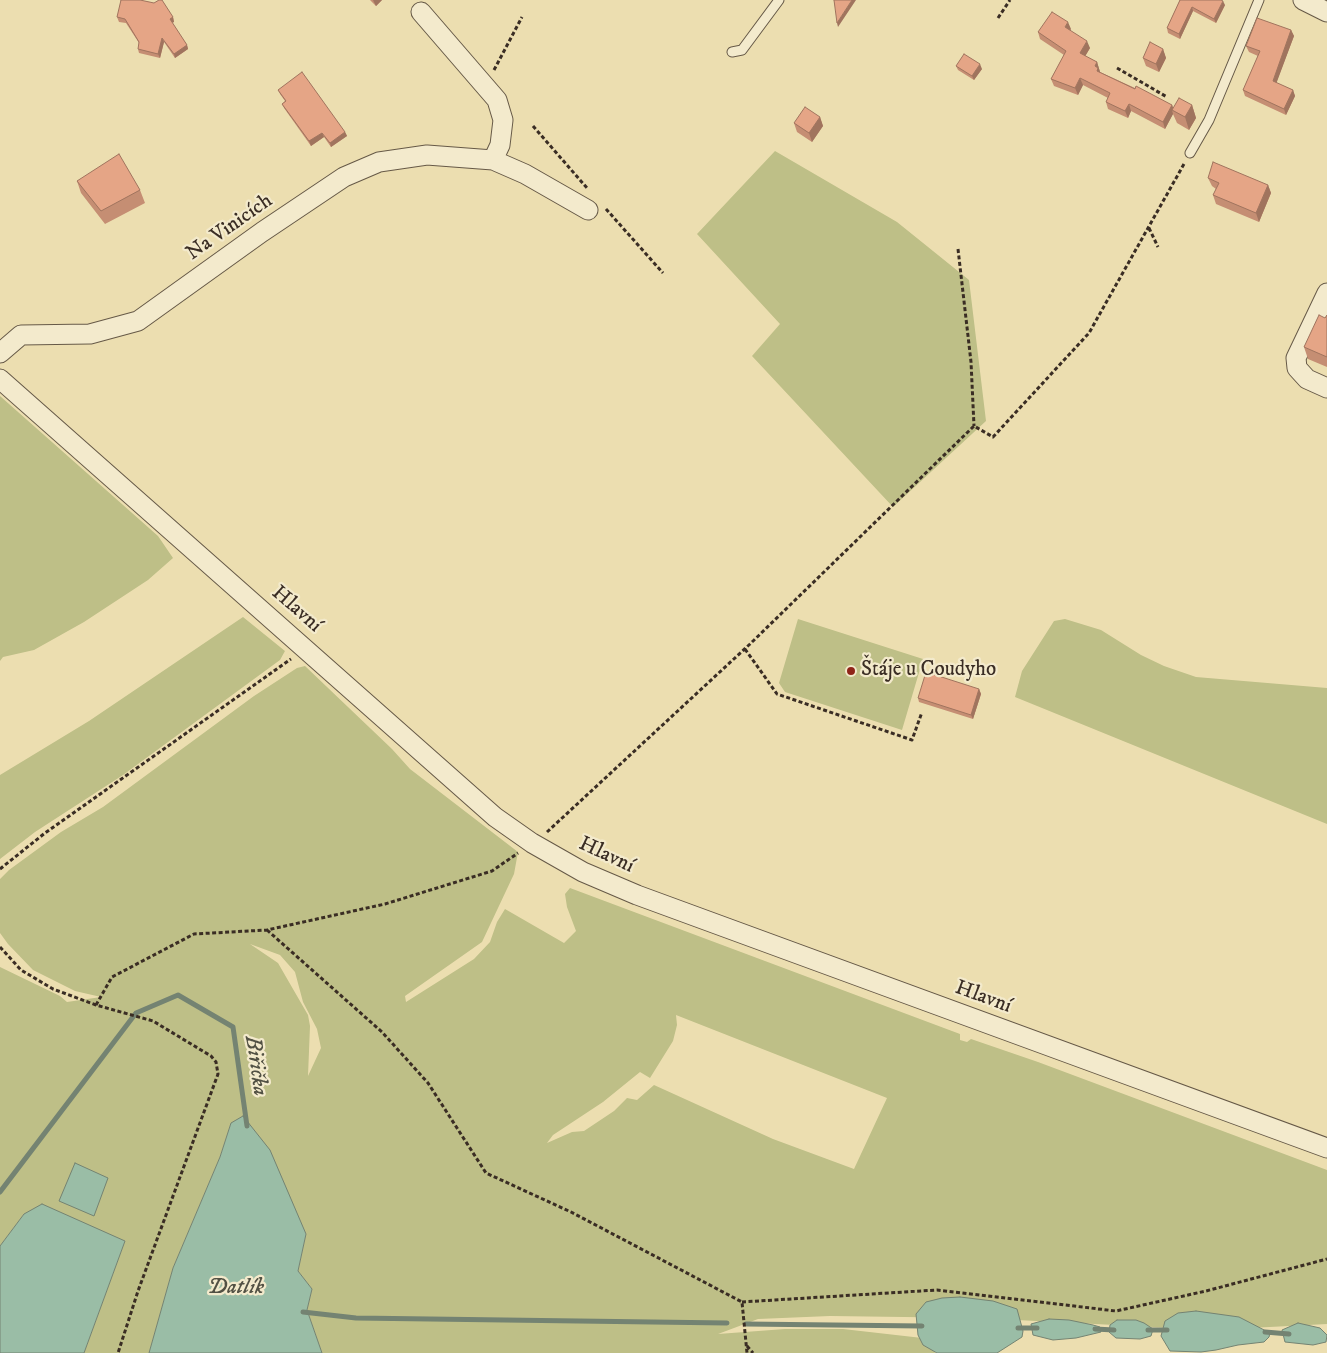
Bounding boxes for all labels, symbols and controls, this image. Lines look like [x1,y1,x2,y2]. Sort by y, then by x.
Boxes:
street label: Na Vinicích [182,189,278,267]
street label: Hlavní [266,581,326,639]
place label: Štáje u Coudyho [861,658,996,684]
marker: Štáje u Coudyho [845,665,857,677]
street label: Hlavní [574,832,638,880]
street label: Hlavní [951,976,1015,1020]
water label: Biřička [238,1034,272,1098]
water label: Datlík [208,1275,264,1301]

